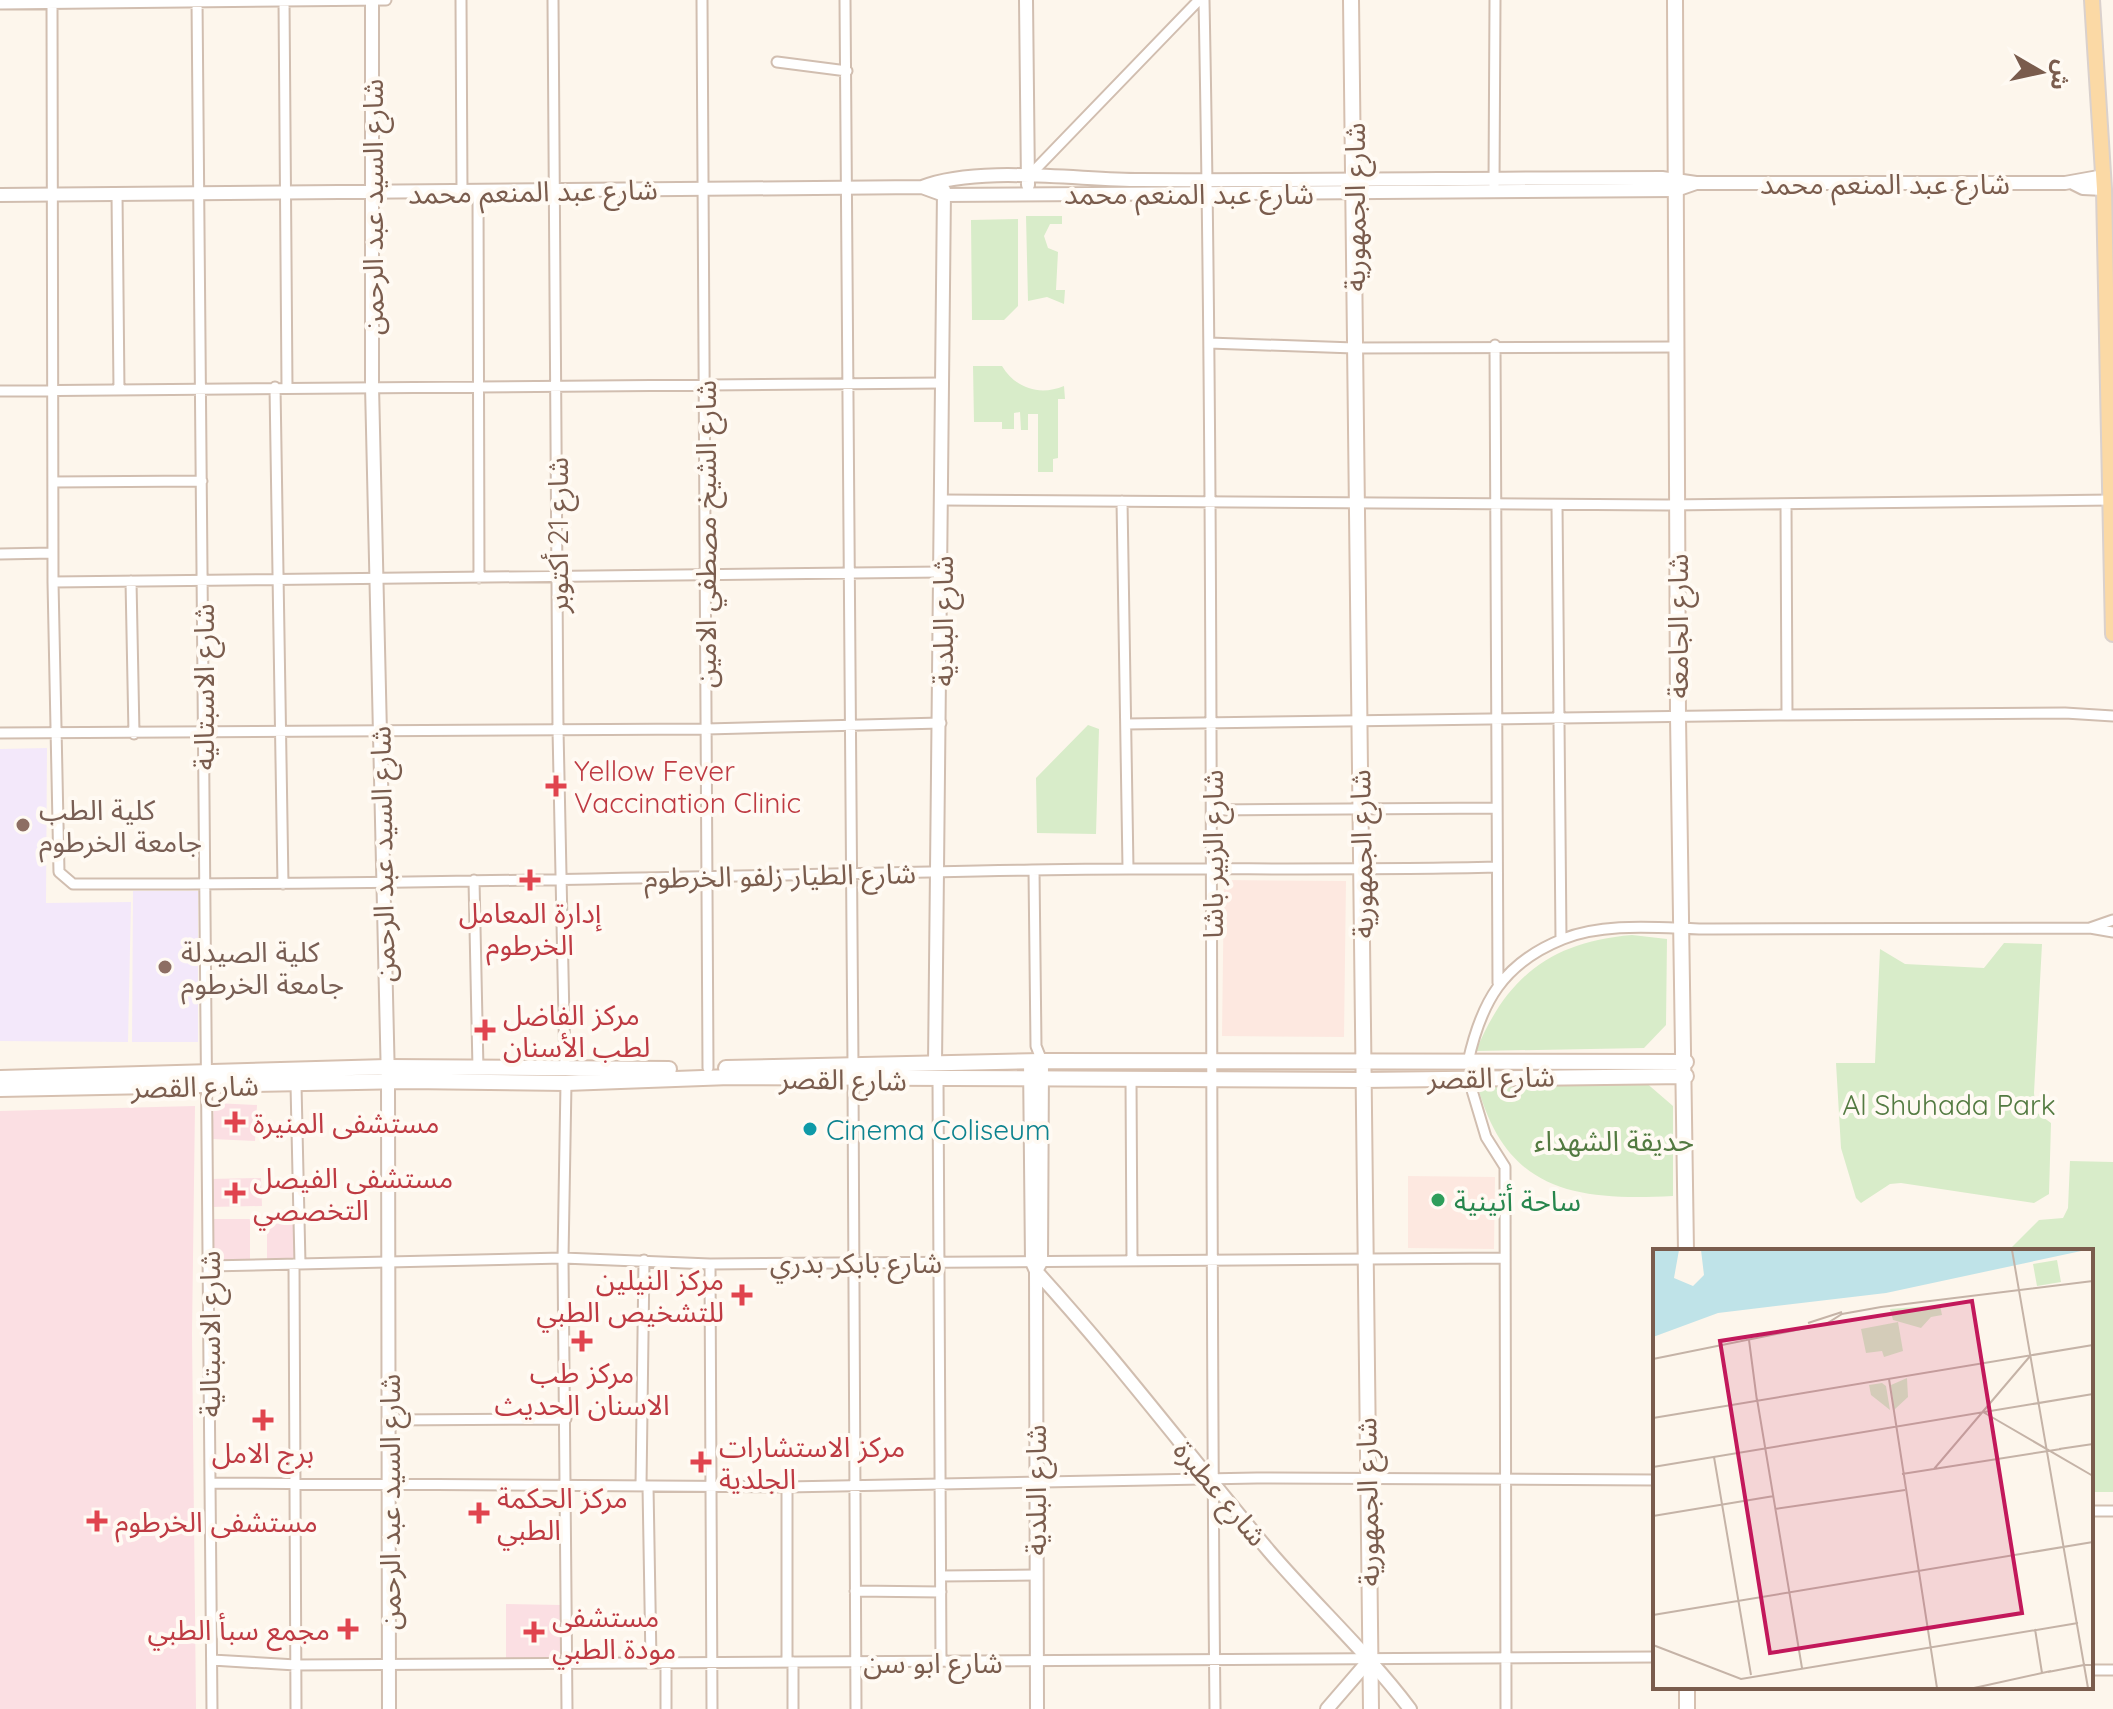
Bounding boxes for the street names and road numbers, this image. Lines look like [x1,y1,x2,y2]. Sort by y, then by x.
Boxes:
street label: شارع السيد عبد الرحمن [355,79,394,335]
street label: شارع الجمهورية [1337,122,1376,292]
street label: شارع عبد المنعم محمد [1760,166,2010,206]
street label: شارع عبد المنعم محمد [408,171,658,216]
street label: شارع عبد المنعم محمد [1064,176,1314,216]
street label: شارع الشيخ مصطفي الامين [688,380,727,688]
street label: شارع 21 أكتوبر [540,457,579,614]
street label: شارع الجامعة [1660,553,1699,699]
street label: شارع البلدية [925,555,964,687]
street label: شارع الاسبتالية [186,604,225,770]
street label: شارع السيد عبد الرحمن [362,726,406,982]
street label: شارع الجمهورية [1342,769,1384,939]
street label: شارع الزبير باشا [1195,770,1234,938]
street label: شارع الطيار زلفو الخرطوم [644,855,916,899]
street label: شارع القصر [1426,1058,1555,1100]
street label: شارع القصر [778,1060,907,1102]
street label: شارع القصر [130,1067,259,1109]
street label: شارع بابكر بدري [770,1245,942,1284]
street label: شارع الاسبتالية [192,1251,231,1417]
street label: شارع السيد عبد الرحمن [372,1374,411,1630]
street label: شارع الجمهورية [1348,1417,1390,1587]
street label: شارع البلدية [1018,1424,1057,1556]
street label: شارع عطبرة [1164,1433,1275,1555]
street label: شارع ابو سن [863,1645,1003,1684]

